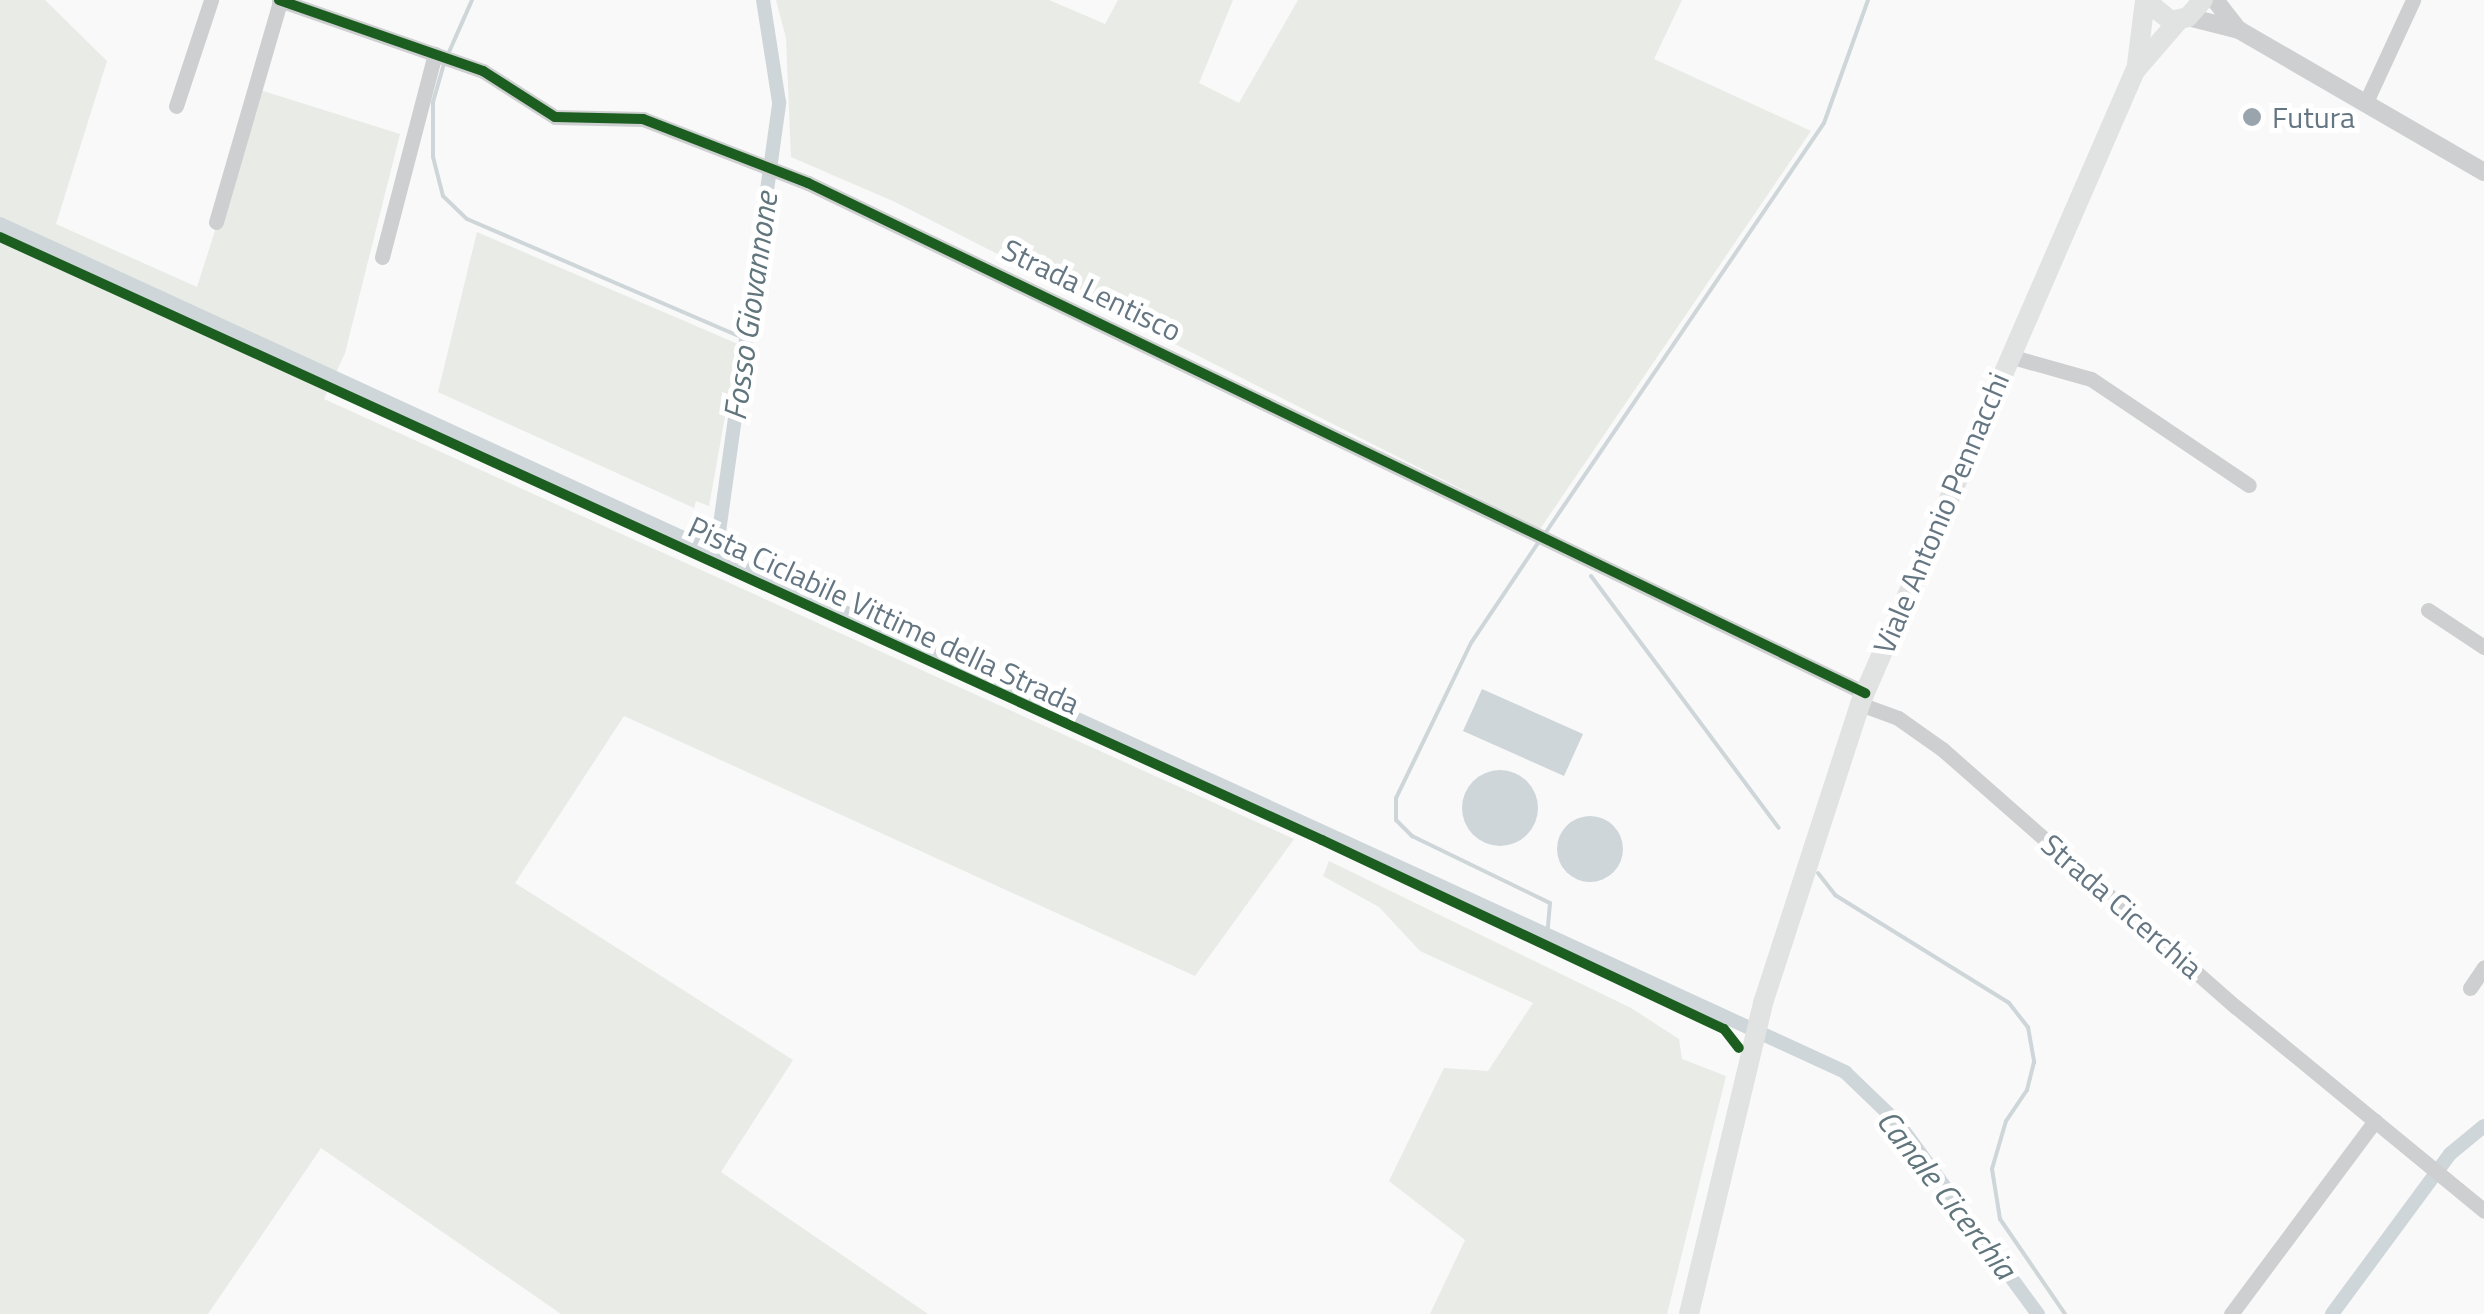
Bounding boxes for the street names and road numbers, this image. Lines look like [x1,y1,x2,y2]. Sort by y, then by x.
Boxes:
street label: Strada Lentisco [997,231,1187,349]
street label: Viale Antonio Pennacchi [1865,367,2017,659]
street label: Pista Ciclabile Vittime della Strada [683,508,1085,722]
street label: Strada Cicerchia [2034,826,2210,986]

